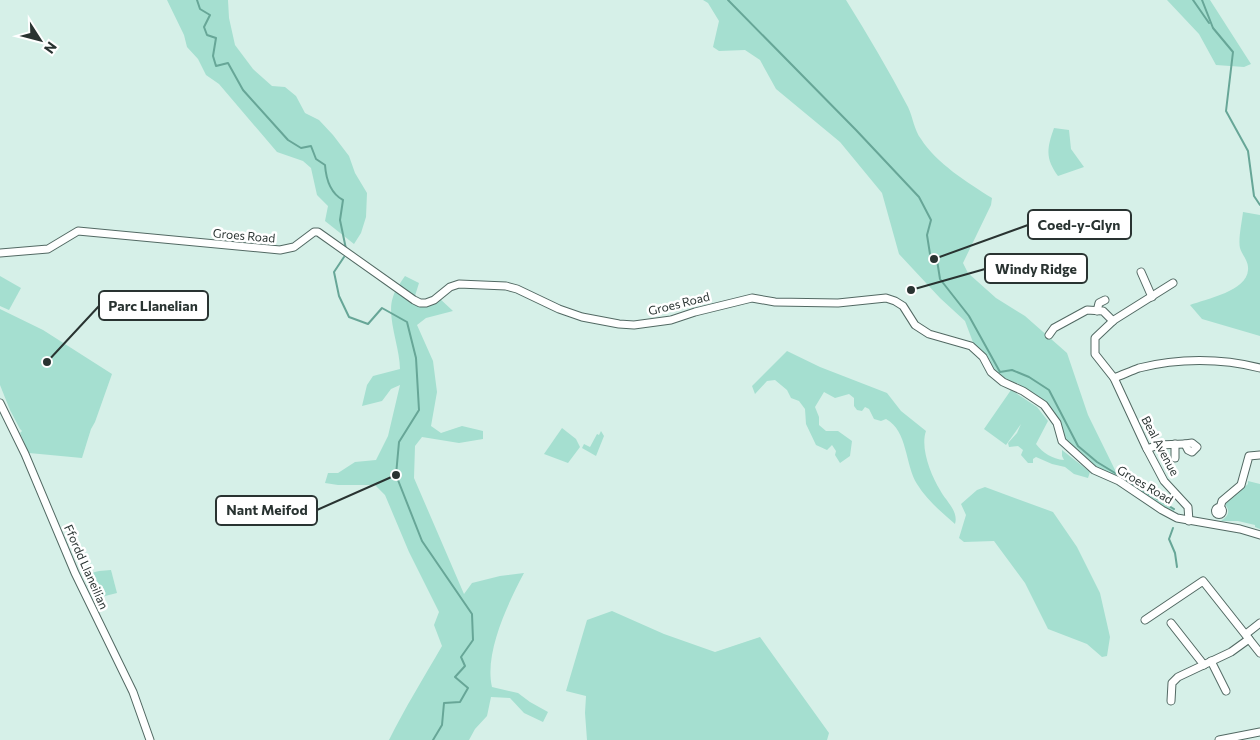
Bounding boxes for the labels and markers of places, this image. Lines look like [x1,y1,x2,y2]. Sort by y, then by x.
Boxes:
callout: Coed-y-Glyn [1028,210,1131,239]
callout: Windy Ridge [985,254,1087,283]
callout: Parc Llanelian [99,291,208,320]
callout: Nant Meifod [216,496,317,525]

